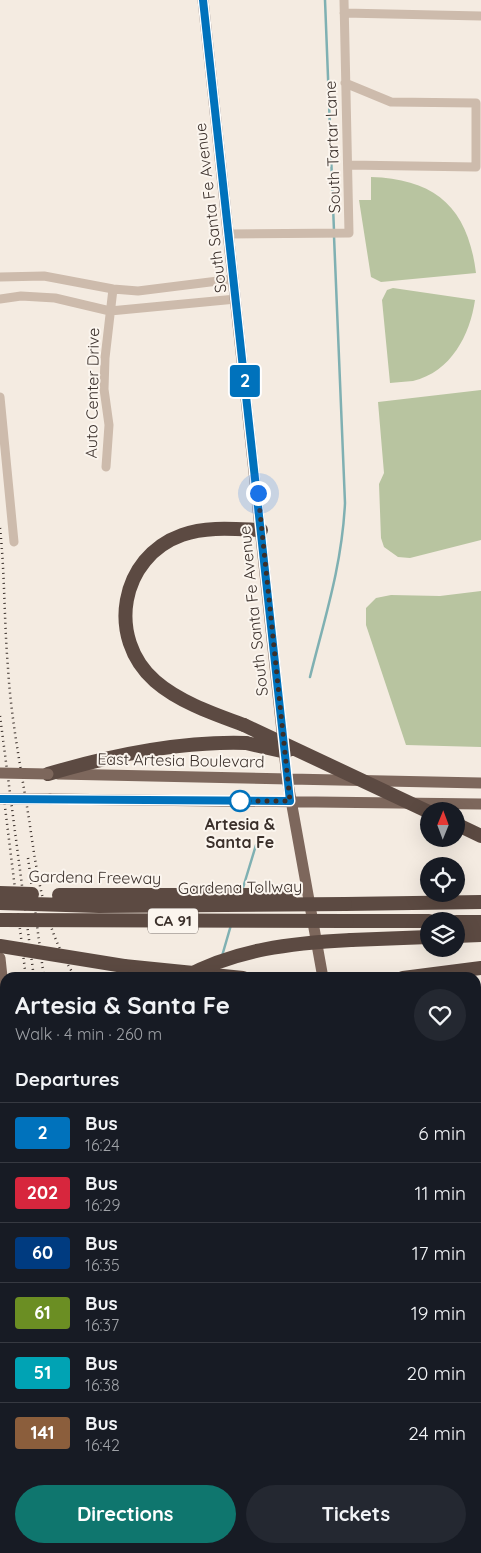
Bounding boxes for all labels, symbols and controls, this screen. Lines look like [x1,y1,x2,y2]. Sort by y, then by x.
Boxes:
street label: South Tartar Lane [320,80,344,214]
street label: South Santa Fe Avenue [190,122,230,294]
street label: Auto Center Drive [81,327,103,459]
line badge: 2 [229,365,261,397]
text: 2 [240,369,250,392]
your location [246,481,271,506]
street label: South Santa Fe Avenue [234,525,272,697]
street label: East Artesia Boulevard [97,749,265,771]
marker: Artesia & Santa Fe [229,790,251,812]
north arrow [420,802,465,848]
map controls [420,802,465,957]
place label: Artesia & Santa Fe [205,814,275,852]
button: locate [420,857,465,902]
street label: Gardena Freeway [29,866,161,888]
street label: Gardena Tollway [178,876,302,898]
road number: CA 91 [148,908,198,934]
button: layers [420,912,465,957]
button: heart [414,989,466,1041]
text: Artesia & Santa Fe [15,990,230,1020]
text: Walk · 4 min · 260 m [15,1024,162,1044]
text: Departures [15,1067,119,1091]
text: Bus [85,1111,118,1135]
text: 2 [37,1121,48,1144]
text: 6 min [418,1121,466,1145]
text: 16:24 [85,1135,120,1155]
text: Bus [85,1171,118,1195]
text: 202 [27,1181,58,1204]
text: 11 min [414,1181,466,1205]
text: 16:29 [85,1195,120,1215]
text: Bus [85,1231,118,1255]
text: 60 [32,1241,53,1264]
text: 17 min [412,1241,466,1265]
text: 16:35 [85,1255,120,1275]
text: Bus [85,1291,118,1315]
text: 61 [34,1301,51,1324]
text: 19 min [411,1301,466,1325]
text: 16:37 [85,1315,119,1335]
text: Bus [85,1351,118,1375]
text: 51 [34,1361,51,1384]
text: 20 min [407,1361,466,1385]
text: 16:38 [85,1375,120,1395]
text: Bus [85,1411,118,1435]
text: 141 [30,1421,55,1444]
text: 24 min [408,1421,466,1445]
text: 16:42 [85,1435,120,1455]
button: Directions [15,1485,236,1543]
button: Tickets [246,1485,466,1543]

